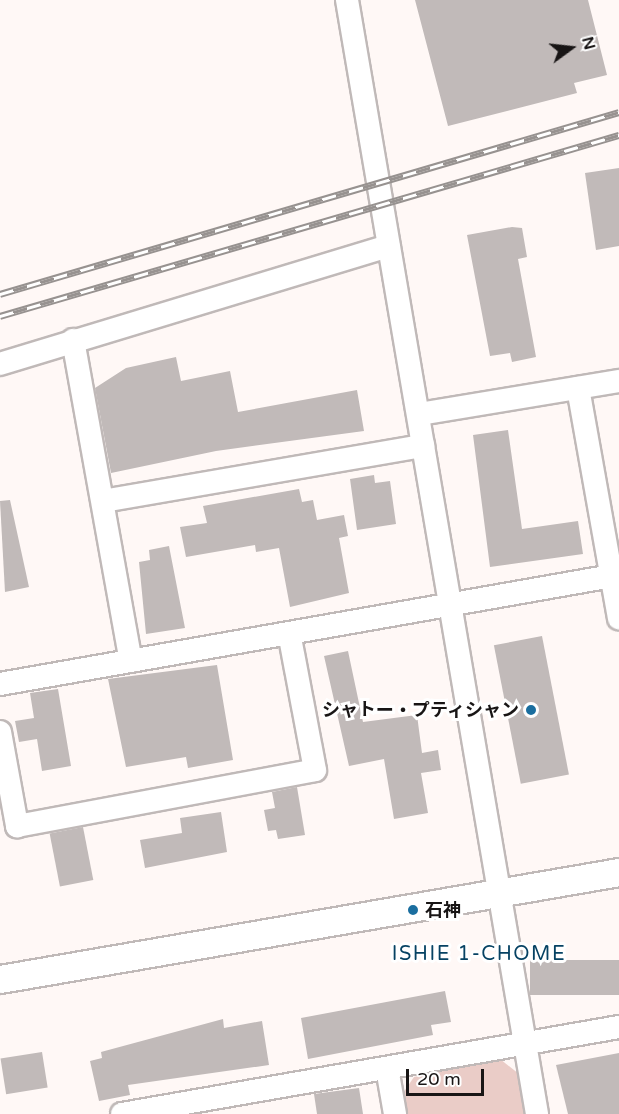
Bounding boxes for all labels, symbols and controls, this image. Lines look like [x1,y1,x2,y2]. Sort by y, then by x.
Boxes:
north arrow [541,18,601,78]
text: N [577,35,600,52]
place label: シャトー・プティシャン [321,699,519,721]
marker: シャトー・プティシャン [524,703,538,717]
place label: 石神 [425,899,461,921]
marker: 石神 [406,903,420,917]
district label: ISHIE 1-CHOME [392,942,566,966]
scale bar [409,1057,487,1095]
text: 20 m [417,1068,461,1090]

